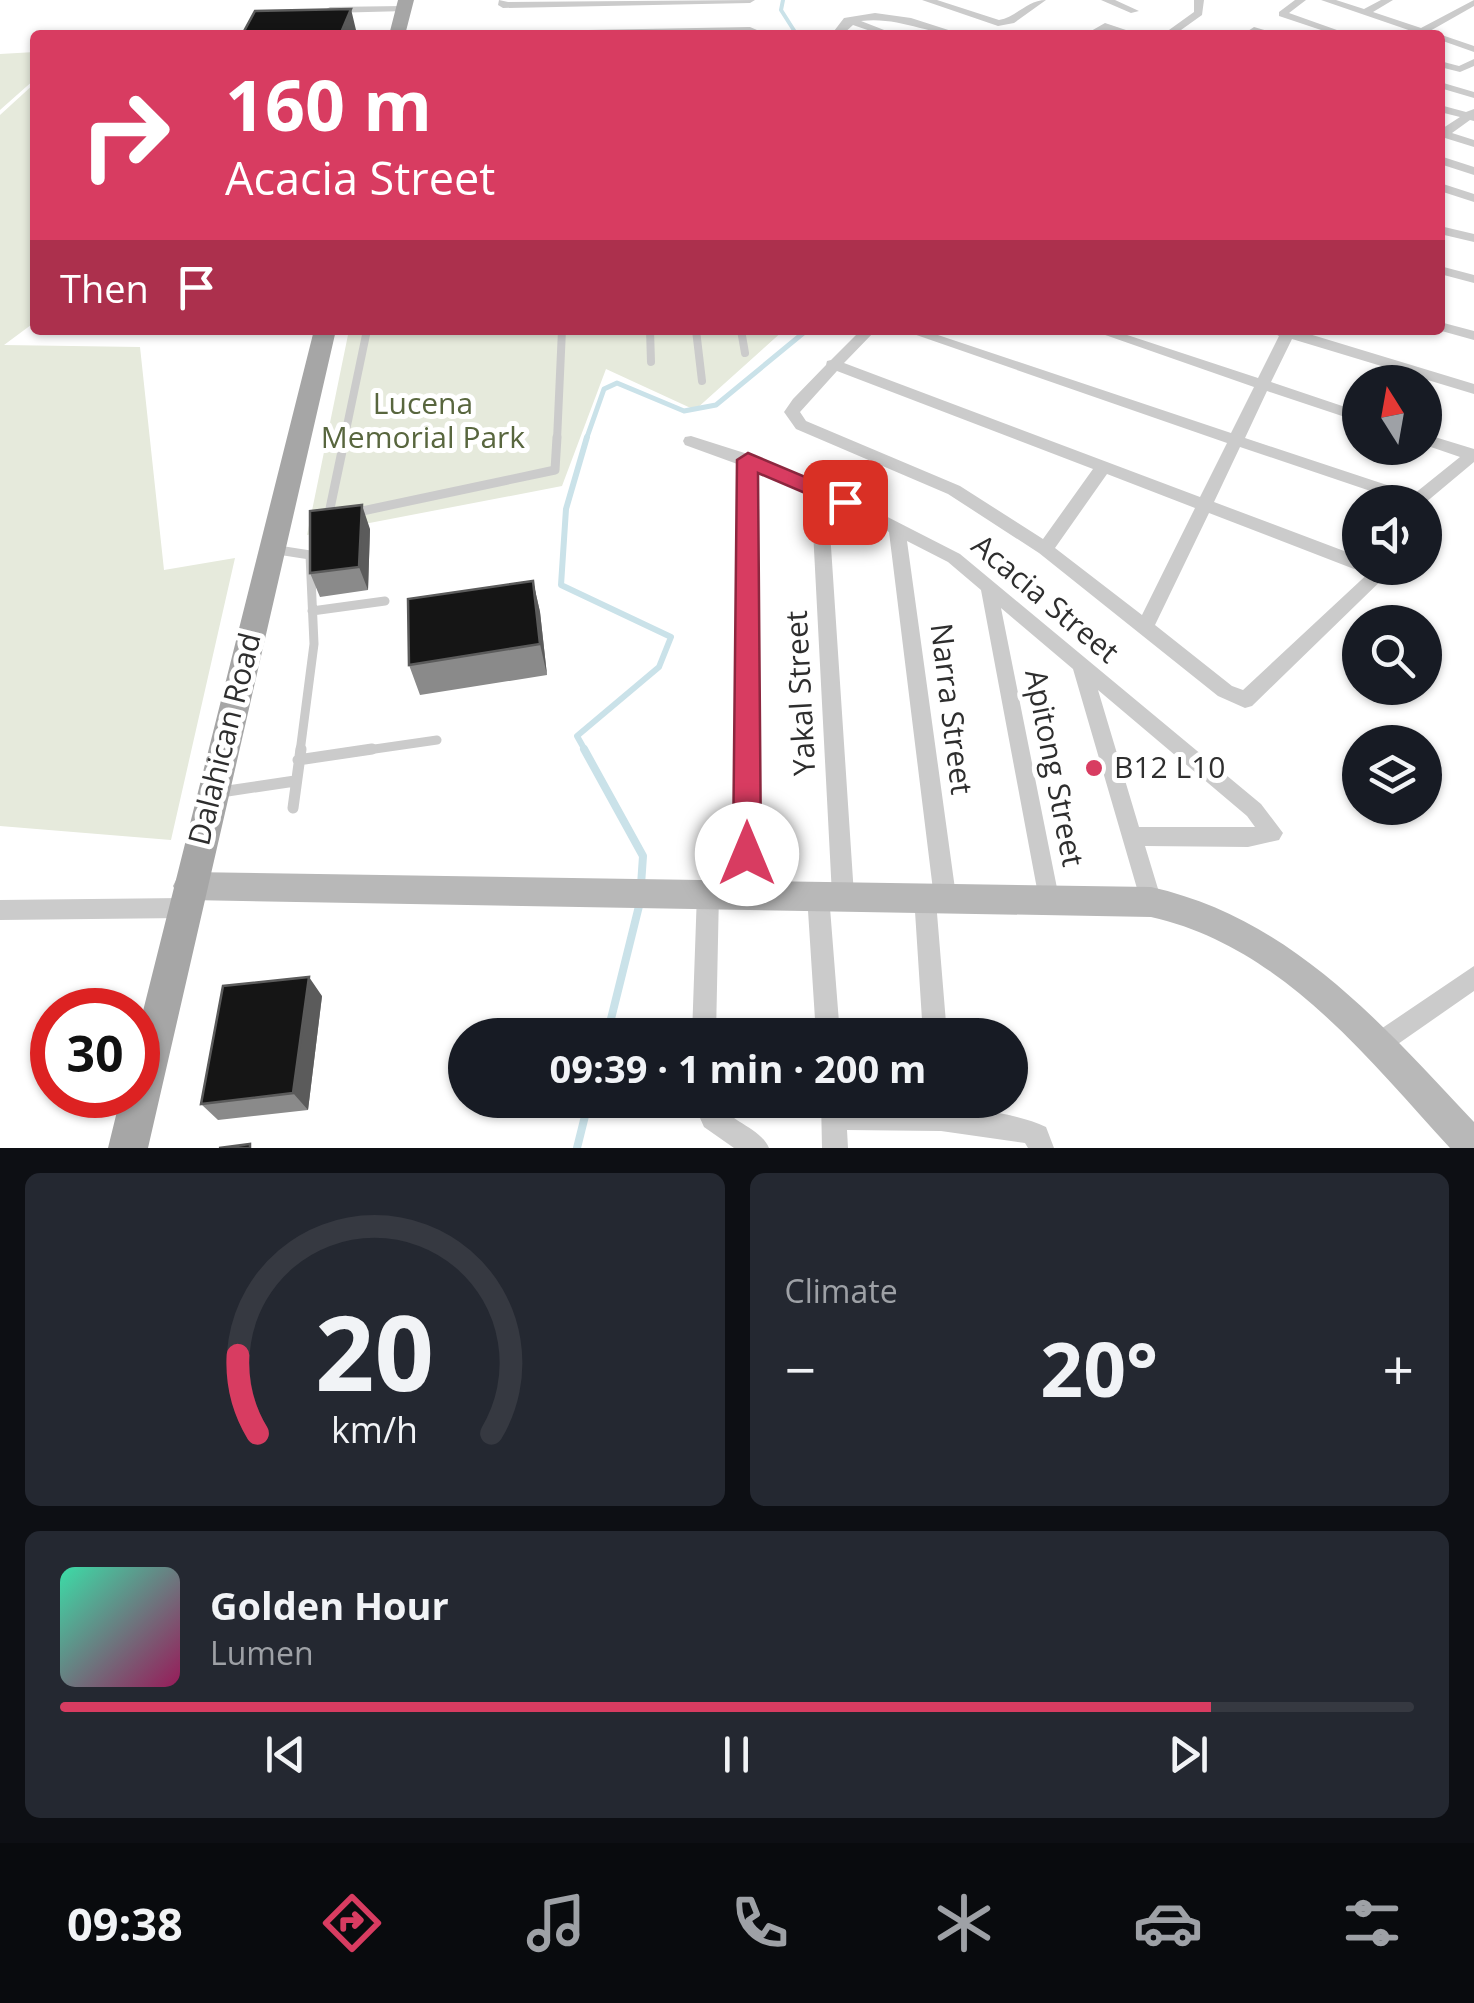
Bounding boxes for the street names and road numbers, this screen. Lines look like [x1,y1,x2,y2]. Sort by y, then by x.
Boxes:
street label: Acacia Street [964,524,1128,671]
street label: Yakal Street [775,610,824,777]
street label: Narra Street [922,621,983,797]
street label: Dalahican Road [177,628,270,849]
street label: Apitong Street [1016,666,1095,870]

